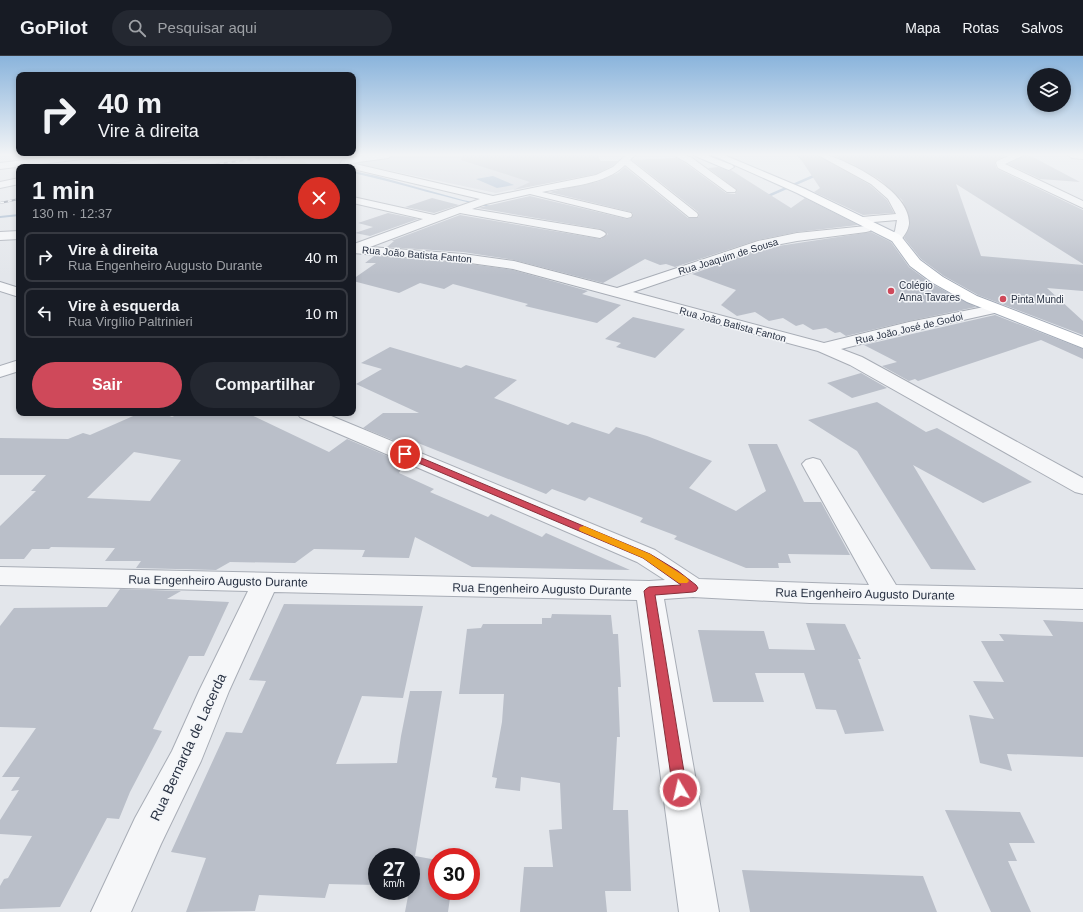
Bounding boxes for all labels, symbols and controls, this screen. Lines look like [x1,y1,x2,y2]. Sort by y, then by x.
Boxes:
search box [112,10,392,46]
text: GoPilot [20,17,88,38]
icon: search [126,17,148,39]
text: Pesquisar aqui [158,19,257,36]
text: Mapa [905,20,940,36]
text: Rotas [962,20,999,36]
text: Salvos [1021,20,1063,36]
map controls [1027,68,1071,112]
button: layers [1027,68,1071,112]
icon: right [32,88,84,140]
text: 40 m [98,88,162,119]
text: Vire à direita [98,121,199,141]
text: 1 min [32,177,95,204]
button: close [298,177,340,219]
text: 130 m · 12:37 [32,206,112,221]
street label: Rua Joaquim de Sousa [677,236,780,277]
text: Vire à direita [68,241,158,258]
street label: Rua João Batista Fanton [362,244,472,265]
icon: right [34,246,56,268]
text: 40 m [305,249,338,266]
text: Rua Engenheiro Augusto Durante [68,258,262,273]
place label: Colégio Anna Tavares [899,280,960,303]
marker: Colégio Anna Tavares [886,286,896,296]
marker: Pinta Mundi [998,294,1008,304]
place label: Pinta Mundi [1011,294,1064,305]
text: Vire à esquerda [68,297,179,314]
icon: left [34,302,56,324]
text: 10 m [305,305,338,322]
street label: Rua João Batista Fanton [678,305,787,344]
street label: Rua João José de Godoi [854,311,964,346]
text: Rua Virgílio Paltrinieri [68,314,193,329]
button: Sair [32,362,182,408]
button: Compartilhar [190,362,340,408]
pin [388,437,422,471]
icon: arrive [394,443,416,465]
street label: Rua Engenheiro Augusto Durante [128,572,308,590]
street label: Rua Engenheiro Augusto Durante [452,580,632,598]
street label: Rua Engenheiro Augusto Durante [775,585,955,603]
street label: Rua Bernarda de Lacerda [147,670,229,823]
position arrow [659,769,701,811]
speed limit sign: 30 [428,848,480,900]
text: 27 [383,858,405,880]
text: km/h [383,878,405,889]

